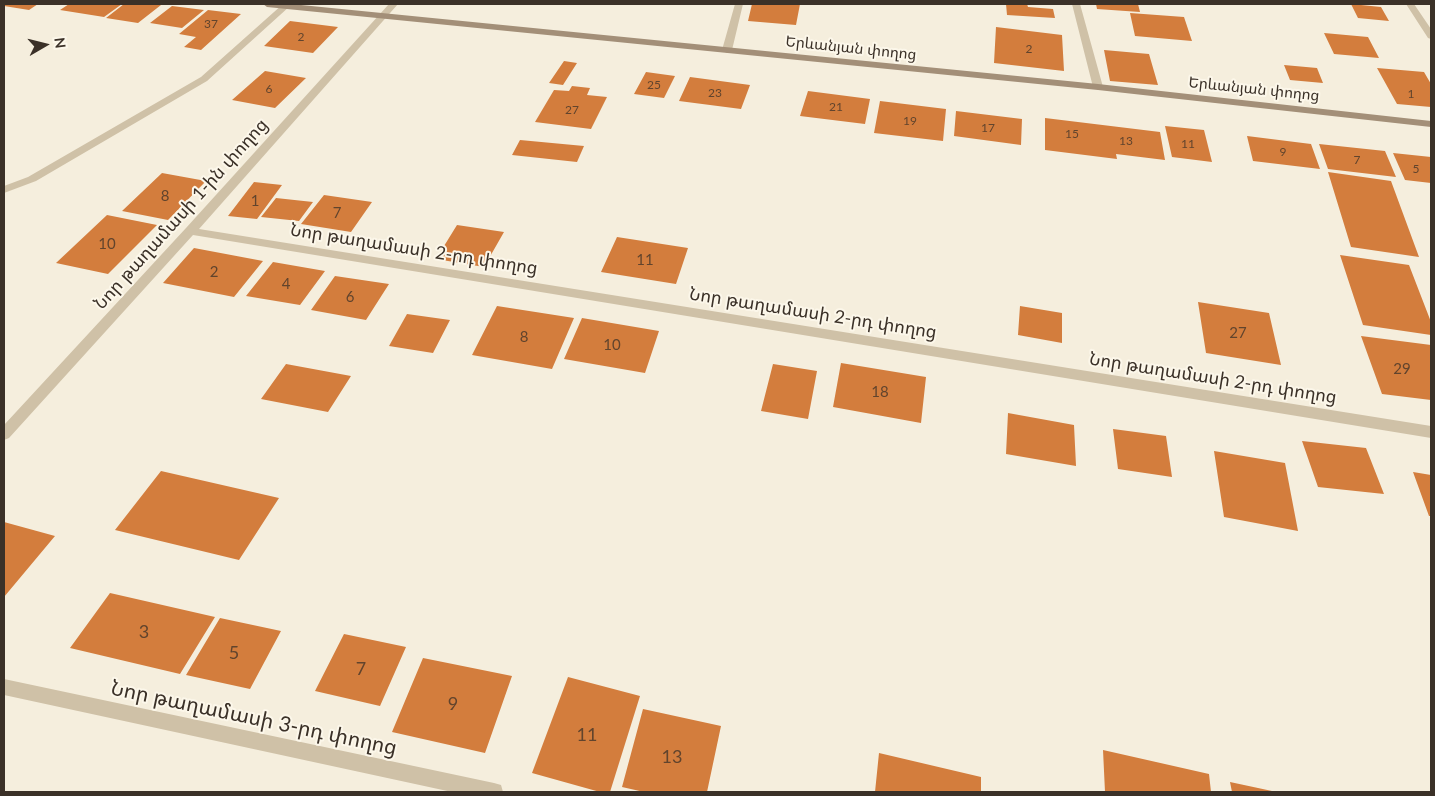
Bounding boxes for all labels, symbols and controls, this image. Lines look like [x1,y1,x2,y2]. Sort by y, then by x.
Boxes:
house number: 37 [204,17,218,31]
north arrow [20,20,70,70]
house number: 2 [298,30,304,44]
street label: Երևանյան փողոց [785,32,917,64]
text: N [51,36,70,49]
house number: 2 [1026,42,1032,56]
street label: Երևանյան փողոց [1188,73,1320,105]
house number: 25 [647,78,661,92]
house number: 6 [266,82,272,96]
house number: 23 [708,86,722,100]
house number: 1 [1408,87,1414,101]
house number: 21 [829,100,843,114]
house number: 27 [565,103,579,117]
street label: Նոր թաղամասի 1-ին փողոց [90,114,272,314]
house number: 19 [903,114,917,128]
house number: 17 [981,121,995,135]
house number: 15 [1065,127,1079,141]
house number: 13 [1119,134,1133,148]
house number: 11 [1181,137,1195,151]
house number: 9 [1280,145,1286,159]
house number: 7 [1354,153,1360,167]
house number: 5 [1413,162,1419,176]
house number: 8 [161,187,169,205]
house number: 1 [251,192,259,210]
house number: 7 [333,204,341,222]
street label: Նոր թաղամասի 2-րդ փողոց [289,219,539,279]
house number: 10 [98,235,116,253]
house number: 11 [636,251,654,269]
house number: 2 [210,263,218,281]
house number: 4 [282,275,290,293]
street label: Նոր թաղամասի 2-րդ փողոց [688,283,938,343]
house number: 6 [346,288,354,306]
house number: 27 [1229,324,1247,342]
house number: 8 [520,328,528,346]
house number: 10 [603,336,621,354]
street label: Նոր թաղամասի 2-րդ փողոց [1088,348,1338,408]
house number: 29 [1393,360,1411,378]
house number: 18 [871,383,889,401]
house number: 3 [139,621,149,643]
house number: 5 [229,642,239,664]
house number: 7 [356,658,366,680]
street label: Նոր թաղամասի 3-րդ փողոց [109,675,399,761]
house number: 9 [448,693,458,715]
house number: 11 [577,724,597,746]
house number: 13 [662,746,682,768]

